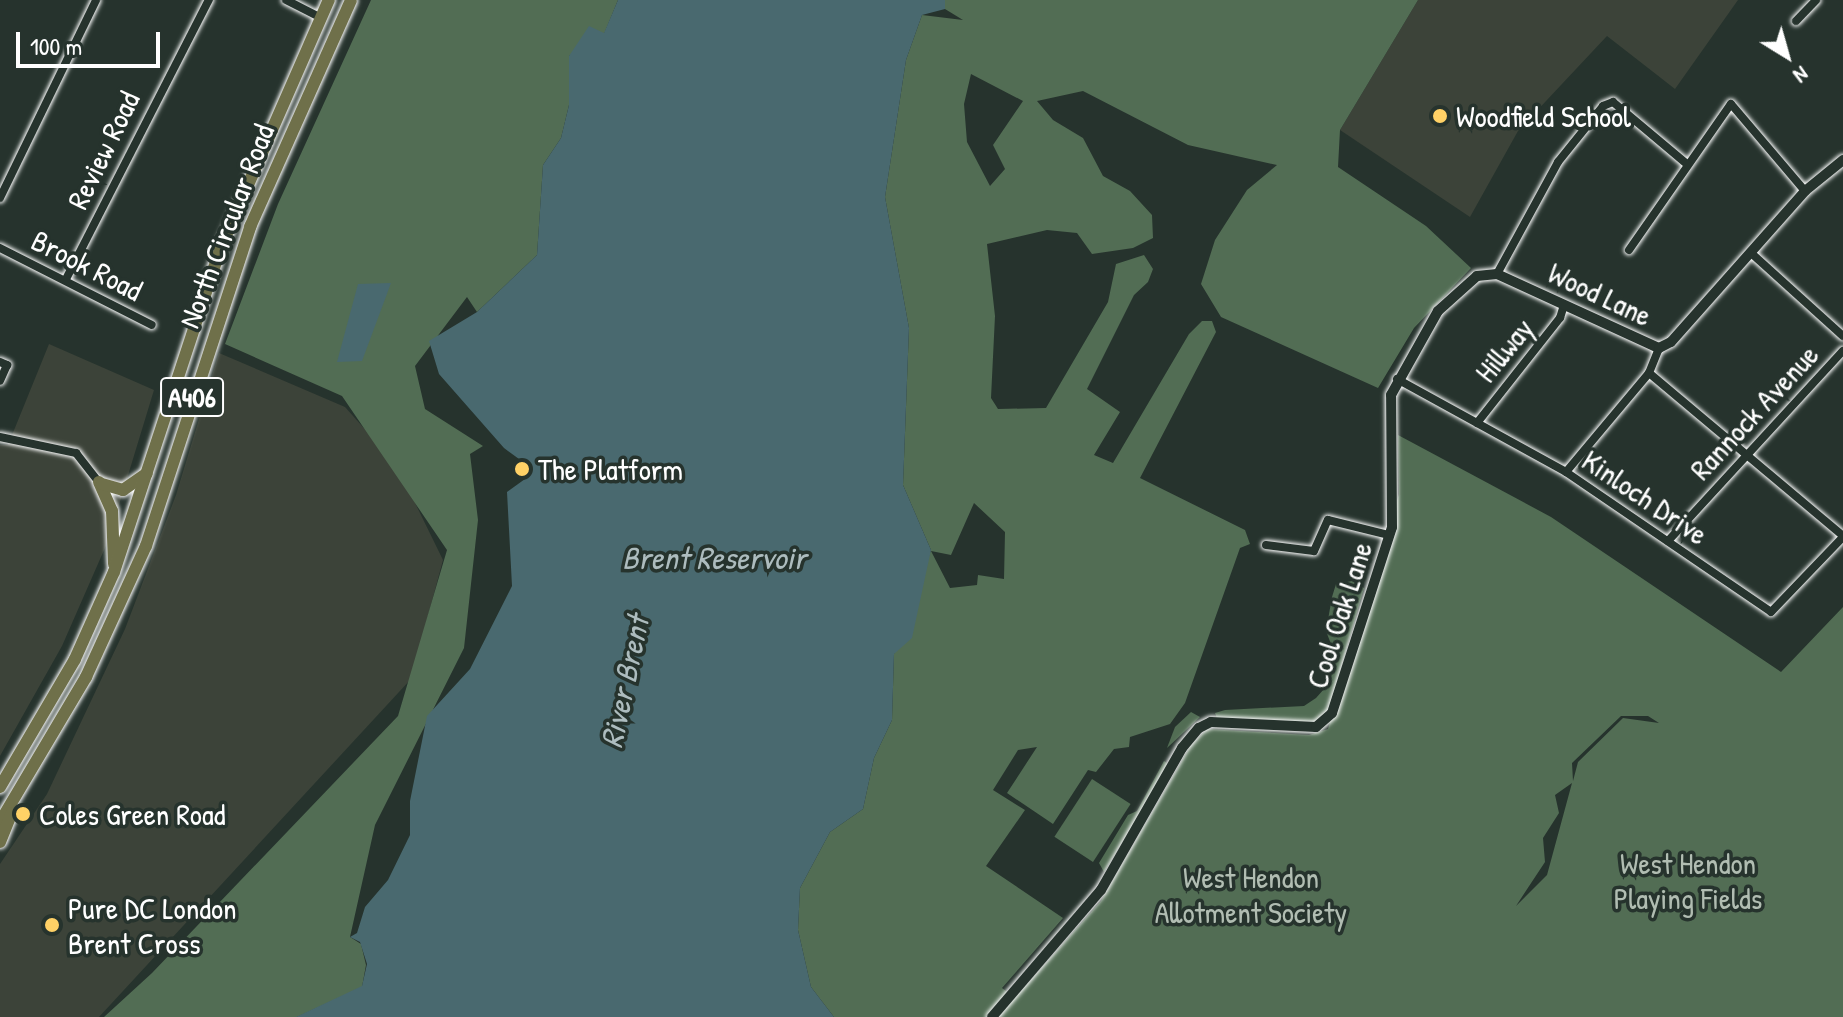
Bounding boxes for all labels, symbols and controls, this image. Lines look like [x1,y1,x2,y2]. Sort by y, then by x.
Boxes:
scale bar [20,16,164,66]
north arrow [1747,16,1827,96]
text: 100 m [30,30,82,62]
text: N [1788,60,1815,91]
street label: Review Road [59,85,147,215]
place label: Woodfield School [1456,98,1631,134]
marker: Woodfield School [1431,107,1449,125]
street label: North Circular Road [171,119,281,333]
street label: Brook Road [26,222,148,308]
street label: Wood Lane [1543,255,1657,333]
street label: Hillway [1467,311,1541,389]
street label: Rannock Avenue [1682,337,1826,487]
road number: A406 [160,373,224,421]
street label: Kinloch Drive [1575,442,1715,552]
place label: The Platform [538,451,683,487]
marker: The Platform [513,460,531,478]
street label: Cool Oak Lane [1298,537,1380,693]
water label: Brent Reservoir [622,539,806,577]
water label: River Brent [592,613,658,751]
place label: Coles Green Road [39,796,225,832]
marker: Coles Green Road [14,805,32,823]
park label: West Hendon Playing Fields [1614,845,1762,916]
park label: West Hendon Allotment Society [1155,859,1347,930]
place label: Pure DC London Brent Cross [68,890,237,960]
marker: Pure DC London Brent Cross [43,916,61,934]

